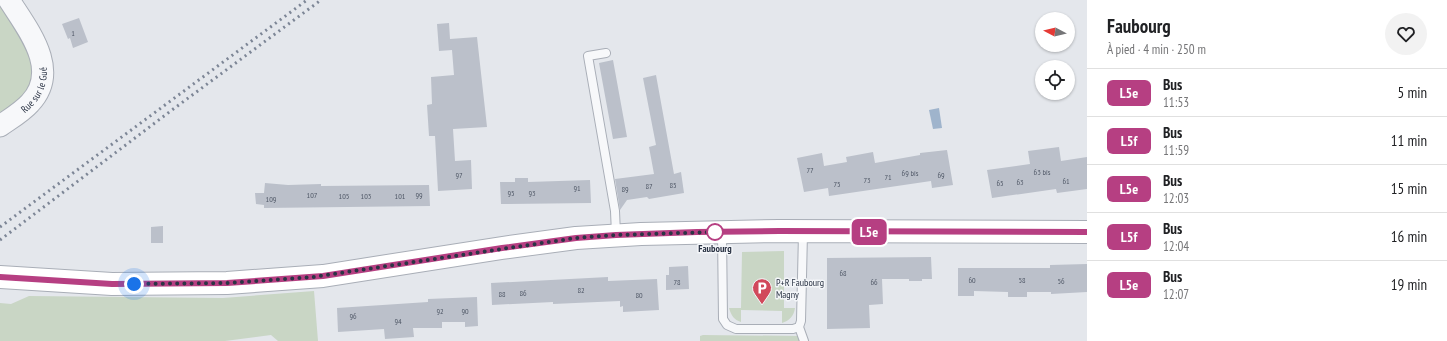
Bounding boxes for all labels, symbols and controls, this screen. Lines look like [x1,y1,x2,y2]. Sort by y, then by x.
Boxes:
north arrow [1035,12,1075,52]
map controls [1035,12,1075,100]
button: heart [1385,13,1427,55]
text: Faubourg [1107,14,1171,38]
house number: 1 [71,28,75,38]
text: À pied · 4 min · 250 m [1107,41,1206,58]
button: locate [1035,60,1075,100]
street label: Rue sur le Gué [18,67,50,116]
text: Bus [1163,75,1182,94]
text: 5 min [1397,83,1427,102]
text: L5e [1120,84,1138,102]
text: 11:53 [1163,94,1189,111]
text: Bus [1163,123,1182,142]
text: 11 min [1391,131,1427,150]
text: L5f [1121,132,1137,150]
text: 11:59 [1163,142,1189,159]
house number: 77 [806,165,814,175]
house number: 63 bis [1034,167,1051,177]
house number: 69 bis [902,168,919,178]
house number: 97 [455,170,463,180]
house number: 69 [937,170,945,180]
text: Bus [1163,171,1182,190]
house number: 71 [884,172,892,182]
house number: 73 [863,175,871,185]
house number: 61 [1062,176,1070,186]
house number: 63 [1016,177,1024,187]
house number: 65 [996,178,1004,188]
house number: 75 [833,179,841,189]
text: 15 min [1391,179,1427,198]
house number: 85 [669,180,677,190]
text: L5e [1120,180,1138,198]
house number: 87 [645,181,653,191]
house number: 91 [573,183,581,193]
house number: 89 [621,184,629,194]
house number: 95 [507,188,515,198]
house number: 93 [528,188,536,198]
house number: 107 [307,190,318,200]
house number: 99 [415,190,423,200]
text: 12:03 [1163,190,1189,207]
house number: 105 [339,191,349,201]
house number: 103 [361,191,372,201]
house number: 101 [395,191,406,201]
house number: 109 [266,194,277,204]
line badge: L5e [846,219,892,245]
text: Bus [1163,219,1182,238]
marker: Faubourg [706,223,724,241]
text: L5e [860,223,878,241]
text: 16 min [1391,227,1427,246]
text: L5f [1121,228,1137,246]
text: 12:04 [1163,238,1189,255]
place label: Faubourg [698,242,732,255]
text: Bus [1163,267,1182,286]
house number: 68 [839,268,847,278]
your location [124,274,144,294]
house number: 60 [968,275,976,285]
house number: 58 [1018,275,1026,285]
text: 19 min [1391,275,1427,294]
place label: P+R Faubourg Magny [776,276,824,301]
house number: 56 [1057,276,1065,286]
text: L5e [1120,276,1138,294]
house number: 78 [673,277,681,287]
parking icon: P+R Faubourg Magny [751,277,773,305]
house number: 66 [870,277,878,287]
house number: 82 [577,285,585,295]
text: 12:07 [1163,286,1189,303]
house number: 86 [519,288,527,298]
house number: 88 [498,289,506,299]
house number: 80 [635,290,643,300]
house number: 92 [436,306,444,316]
house number: 90 [461,306,469,316]
house number: 96 [349,311,357,321]
house number: 94 [394,316,402,326]

